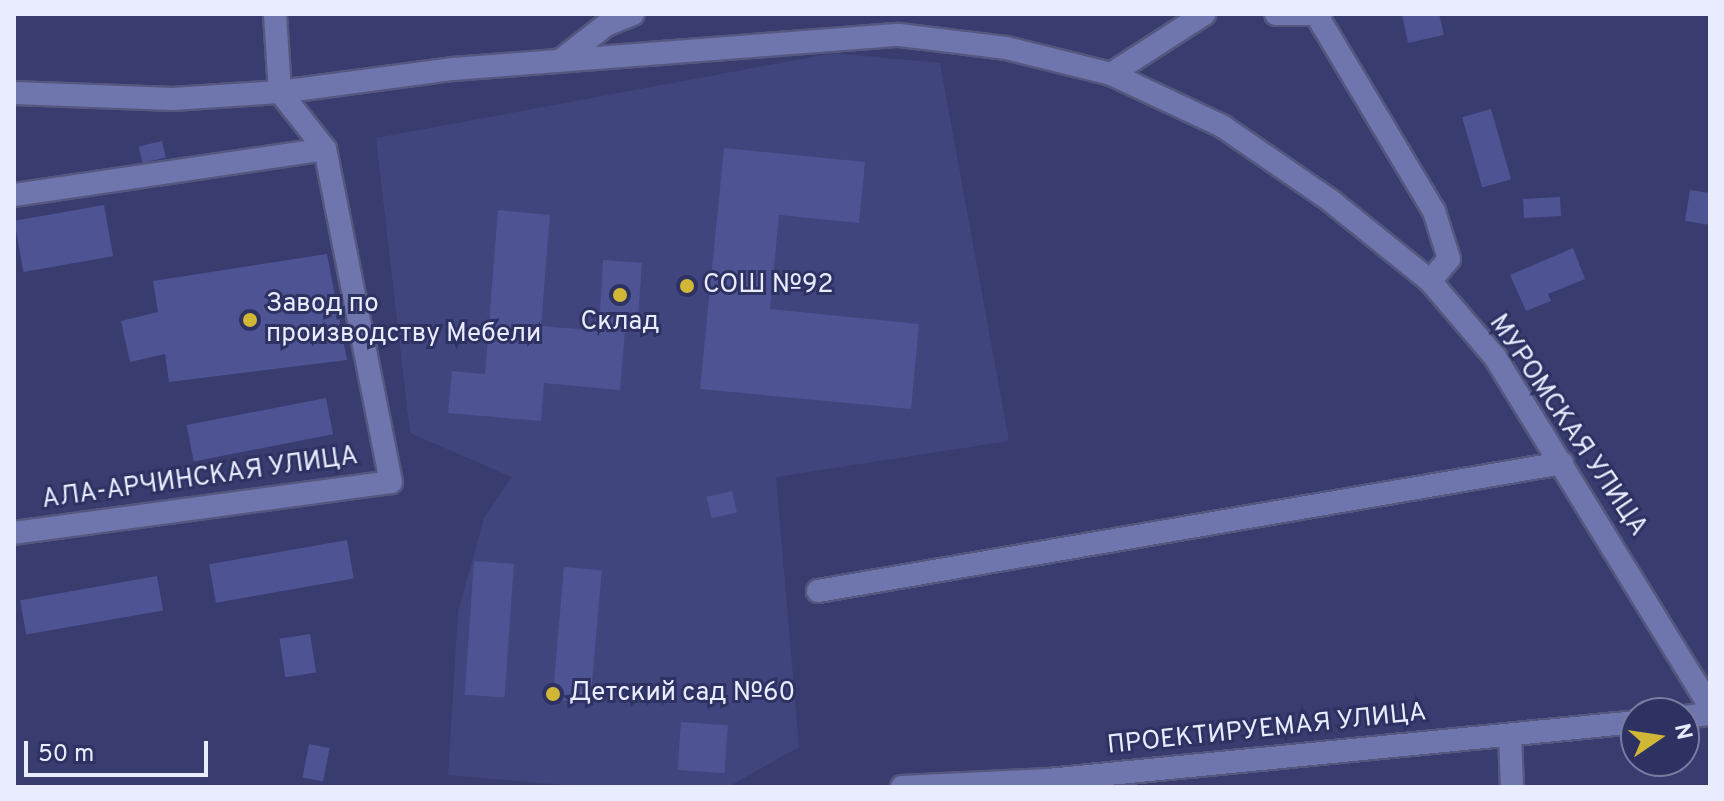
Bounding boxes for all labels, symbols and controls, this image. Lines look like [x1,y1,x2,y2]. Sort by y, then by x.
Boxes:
place label: СОШ №92 [703,270,833,302]
marker: СОШ №92 [678,277,696,295]
marker: Склад [611,286,629,304]
place label: Завод по производству Мебели [266,289,541,350]
place label: Склад [580,307,660,339]
street label: МУРОМСКАЯ УЛИЦА [1481,309,1653,543]
marker: Завод по производству Мебели [241,311,259,329]
street label: АЛА-АРЧИНСКАЯ УЛИЦА [40,441,360,517]
place label: Детский сад №60 [569,678,795,710]
marker: Детский сад №60 [544,685,562,703]
north arrow [1620,697,1700,777]
street label: ПРОЕКТИРУЕМАЯ УЛИЦА [1106,698,1428,762]
text: N [1667,721,1697,743]
scale bar [28,725,212,775]
text: 50 m [38,740,94,770]

